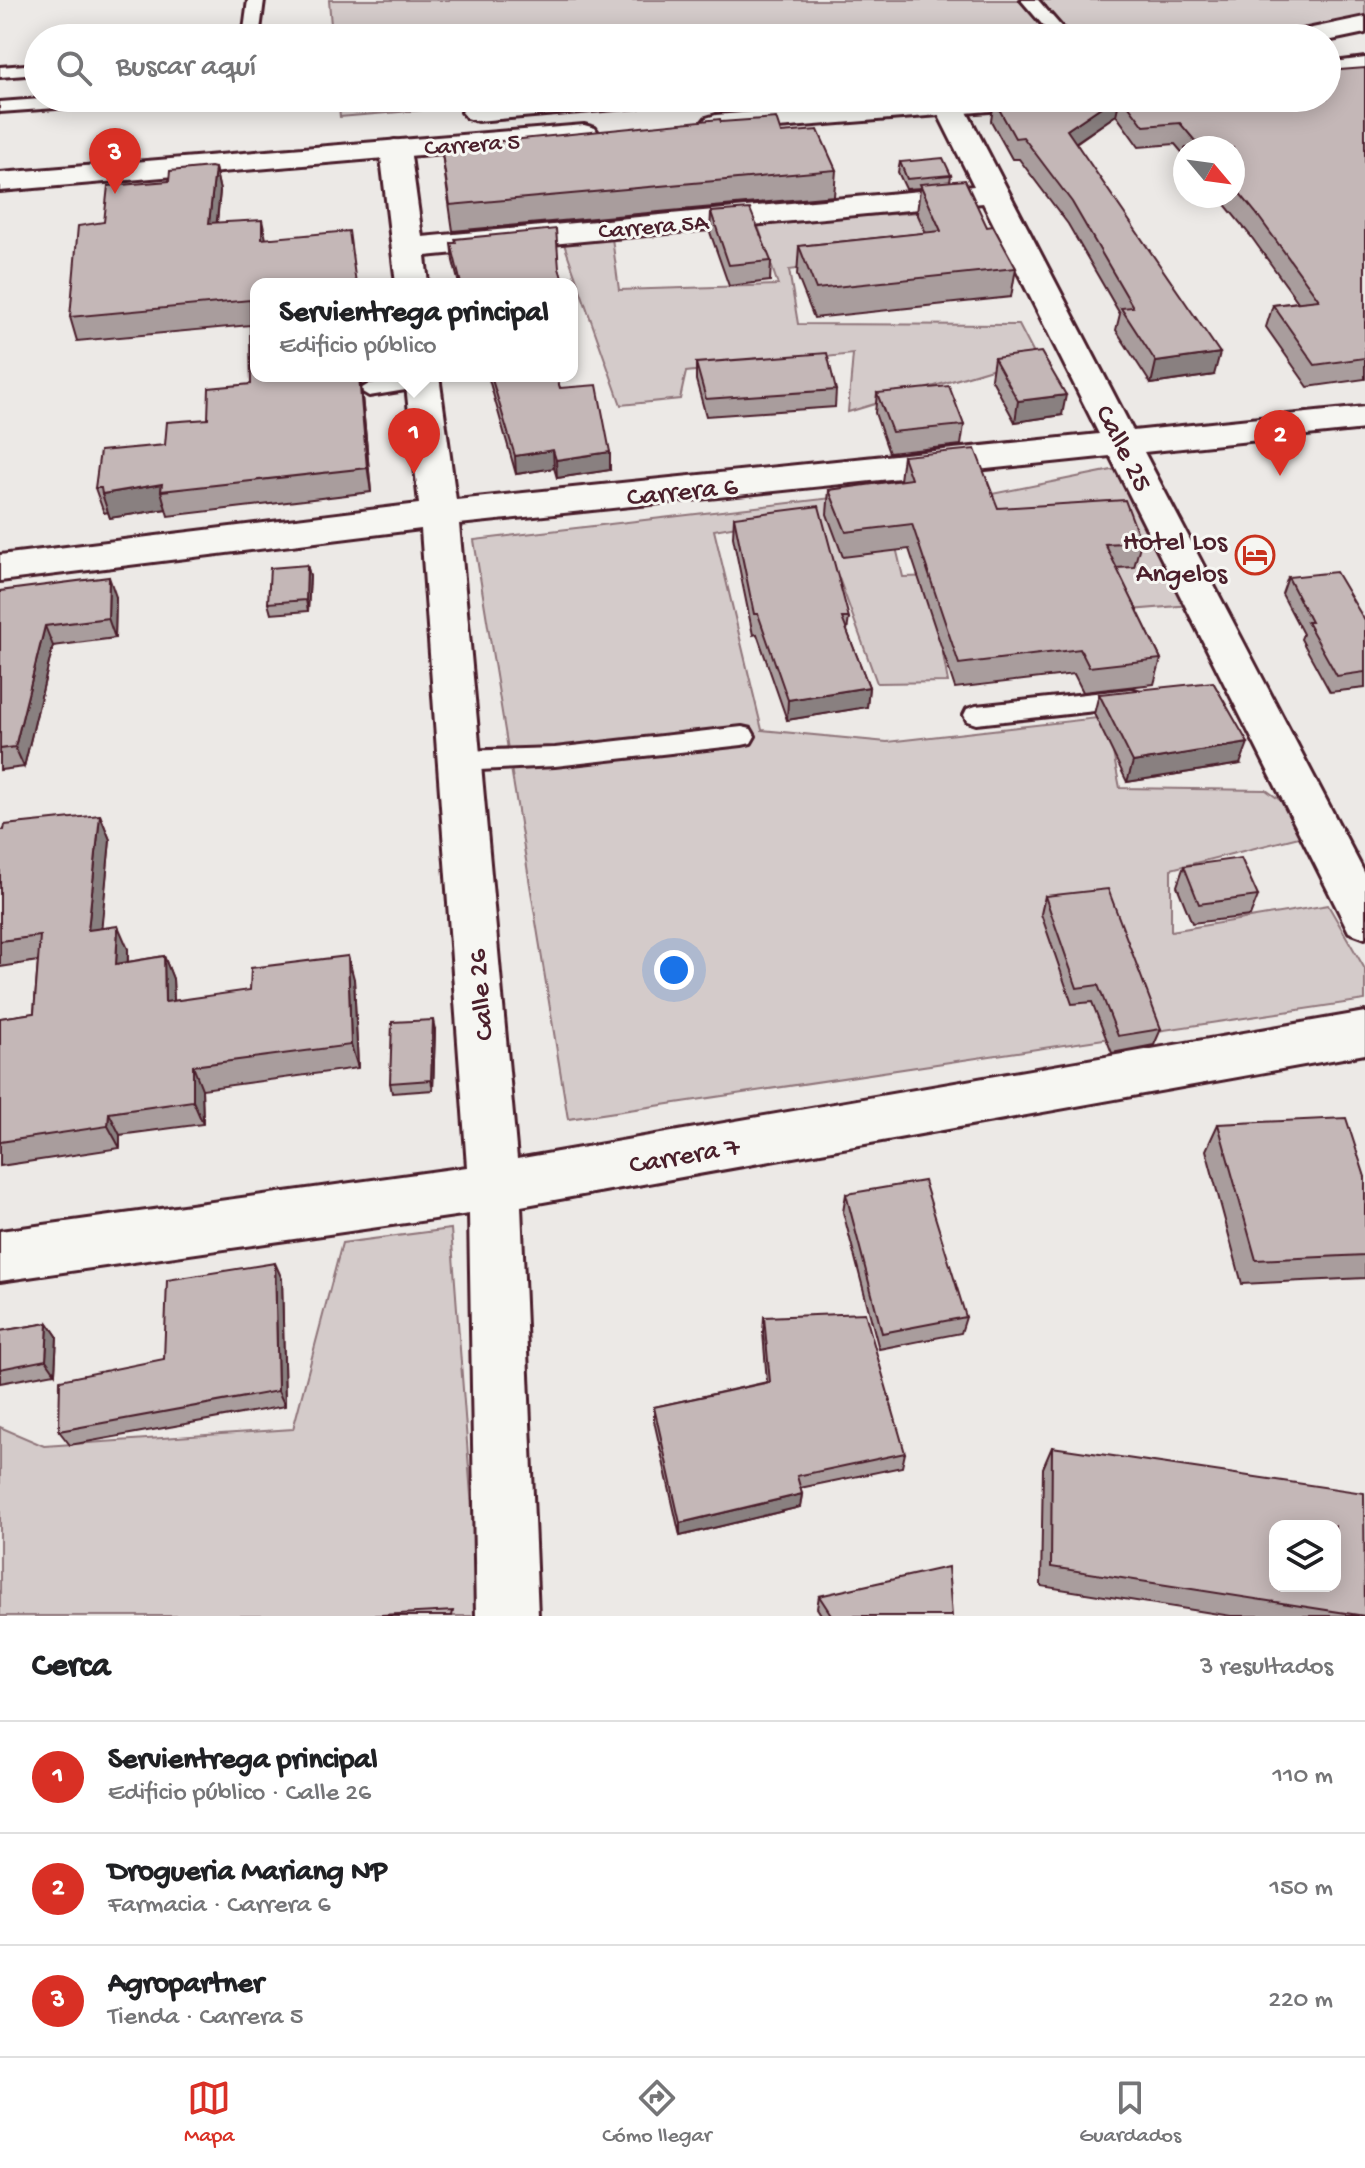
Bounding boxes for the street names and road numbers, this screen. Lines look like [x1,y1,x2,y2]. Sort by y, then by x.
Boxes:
street label: Carrera 5 [423,129,521,164]
street label: Carrera 5A [597,209,711,248]
street label: Calle 25 [1086,400,1158,498]
street label: Carrera 6 [625,471,740,516]
street label: Calle 26 [462,947,503,1042]
street label: Carrera 7 [627,1131,744,1183]

